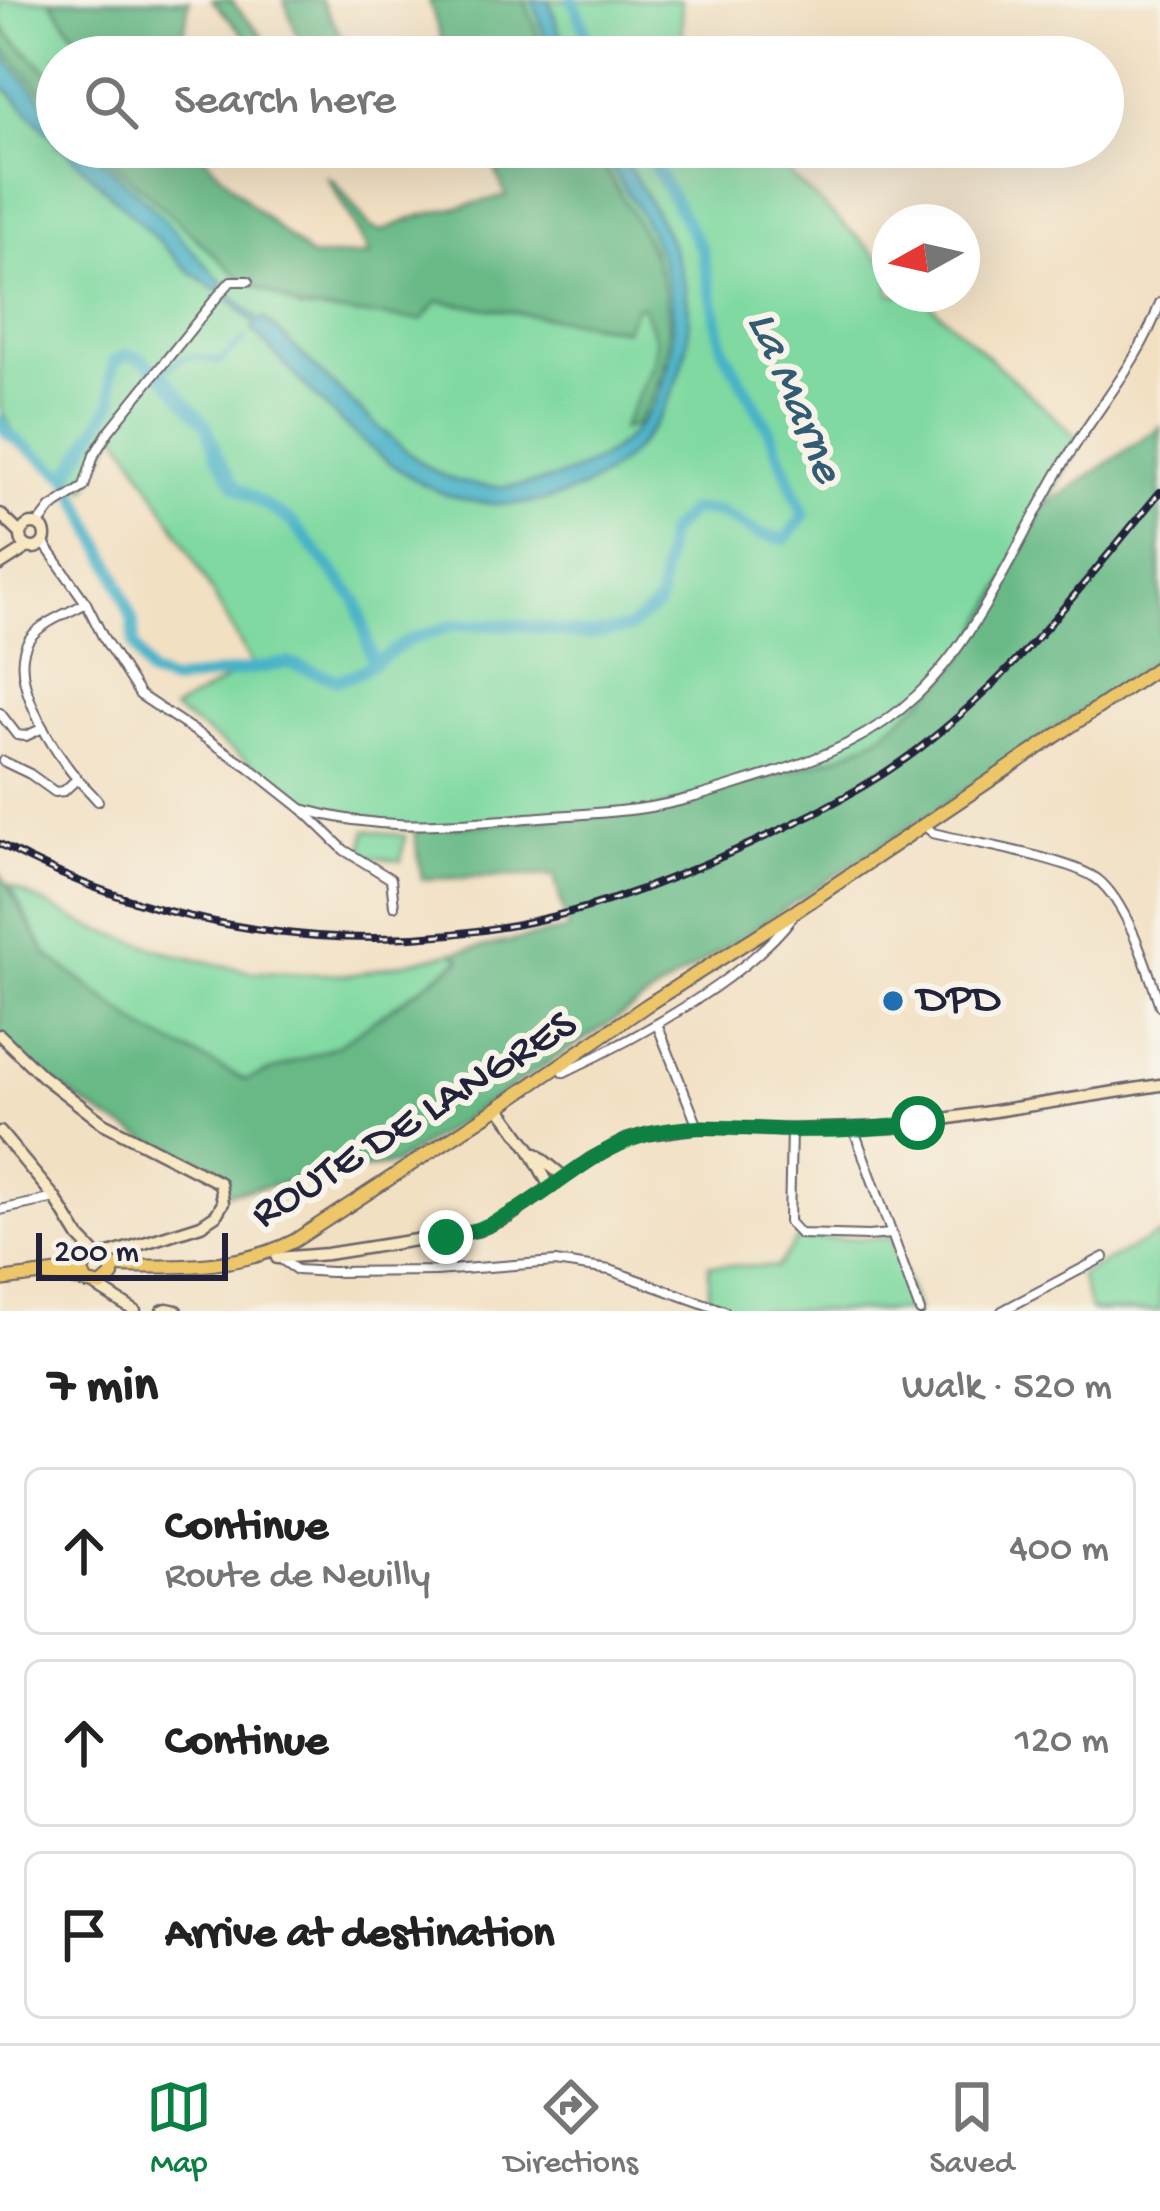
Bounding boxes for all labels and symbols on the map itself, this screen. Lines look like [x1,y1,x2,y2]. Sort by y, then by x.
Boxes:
north arrow [872,204,980,312]
water label: La Marne [731,304,854,494]
place label: DPD [914,975,1001,1028]
marker: DPD [880,988,906,1014]
street label: ROUTE DE LANGRES [242,999,588,1243]
route start [891,1096,945,1150]
route end [419,1210,473,1264]
scale bar [36,1227,228,1280]

